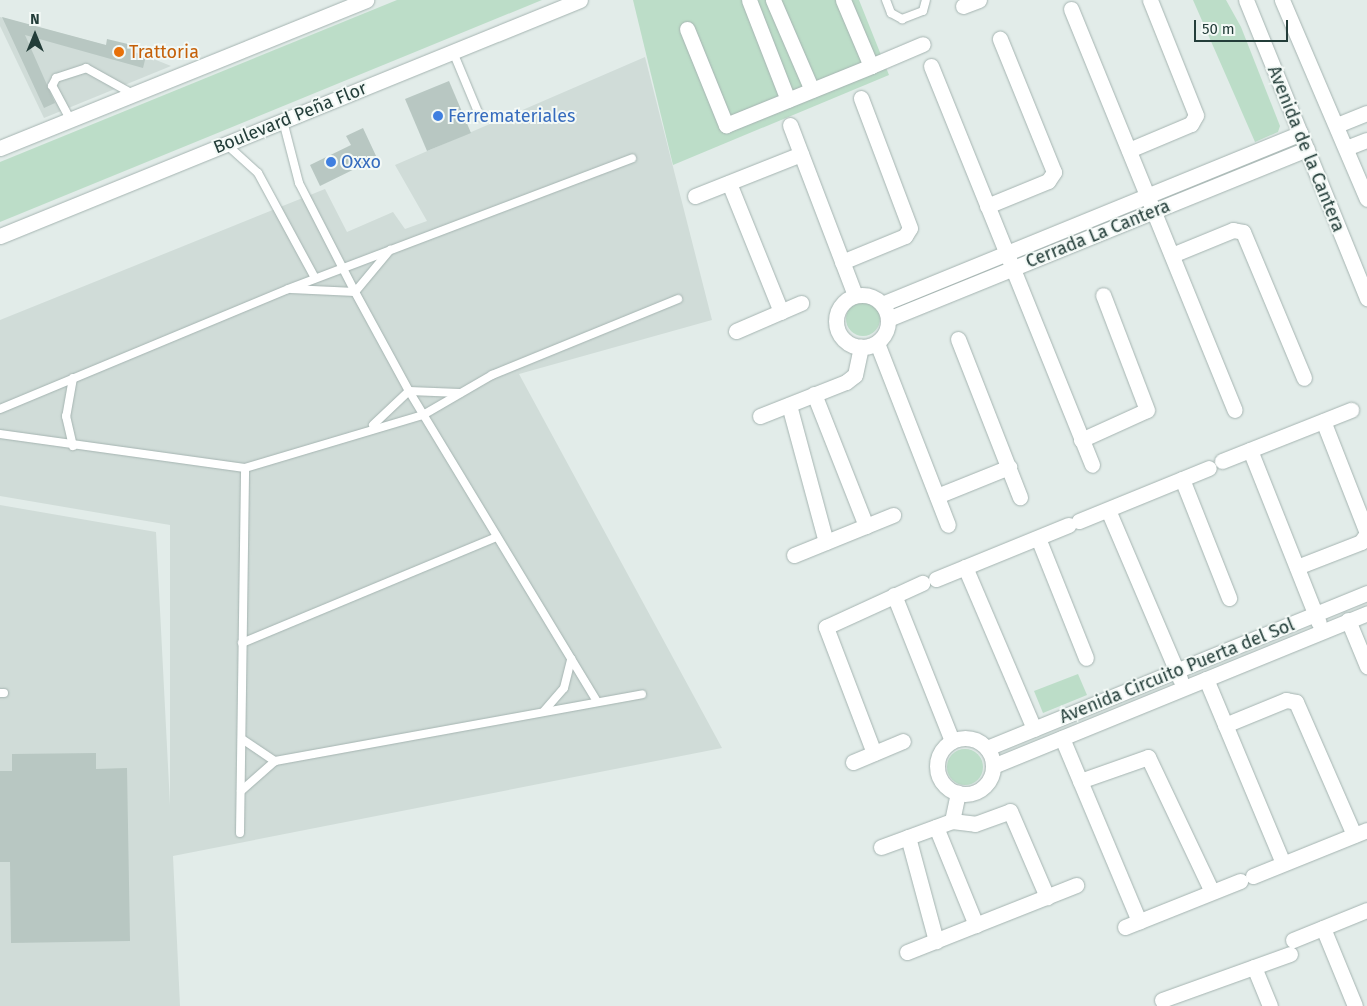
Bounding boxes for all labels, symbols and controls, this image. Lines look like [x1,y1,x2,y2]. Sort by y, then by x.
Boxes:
north arrow [10,10,60,60]
scale bar [1197,10,1291,42]
text: N [30,11,40,28]
text: 50 m [1202,20,1235,38]
place label: Trattoria [129,41,199,63]
marker: Trattoria [113,46,125,58]
street label: Avenida de la Cantera [1263,63,1349,235]
street label: Boulevard Peña Flor [210,77,370,159]
place label: Ferremateriales [448,105,575,127]
marker: Ferremateriales [432,110,444,122]
place label: Oxxo [341,151,381,173]
marker: Oxxo [325,156,337,168]
street label: Cerrada La Cantera [1023,195,1173,273]
street label: Avenida Circuito Puerta del Sol [1056,614,1298,728]

